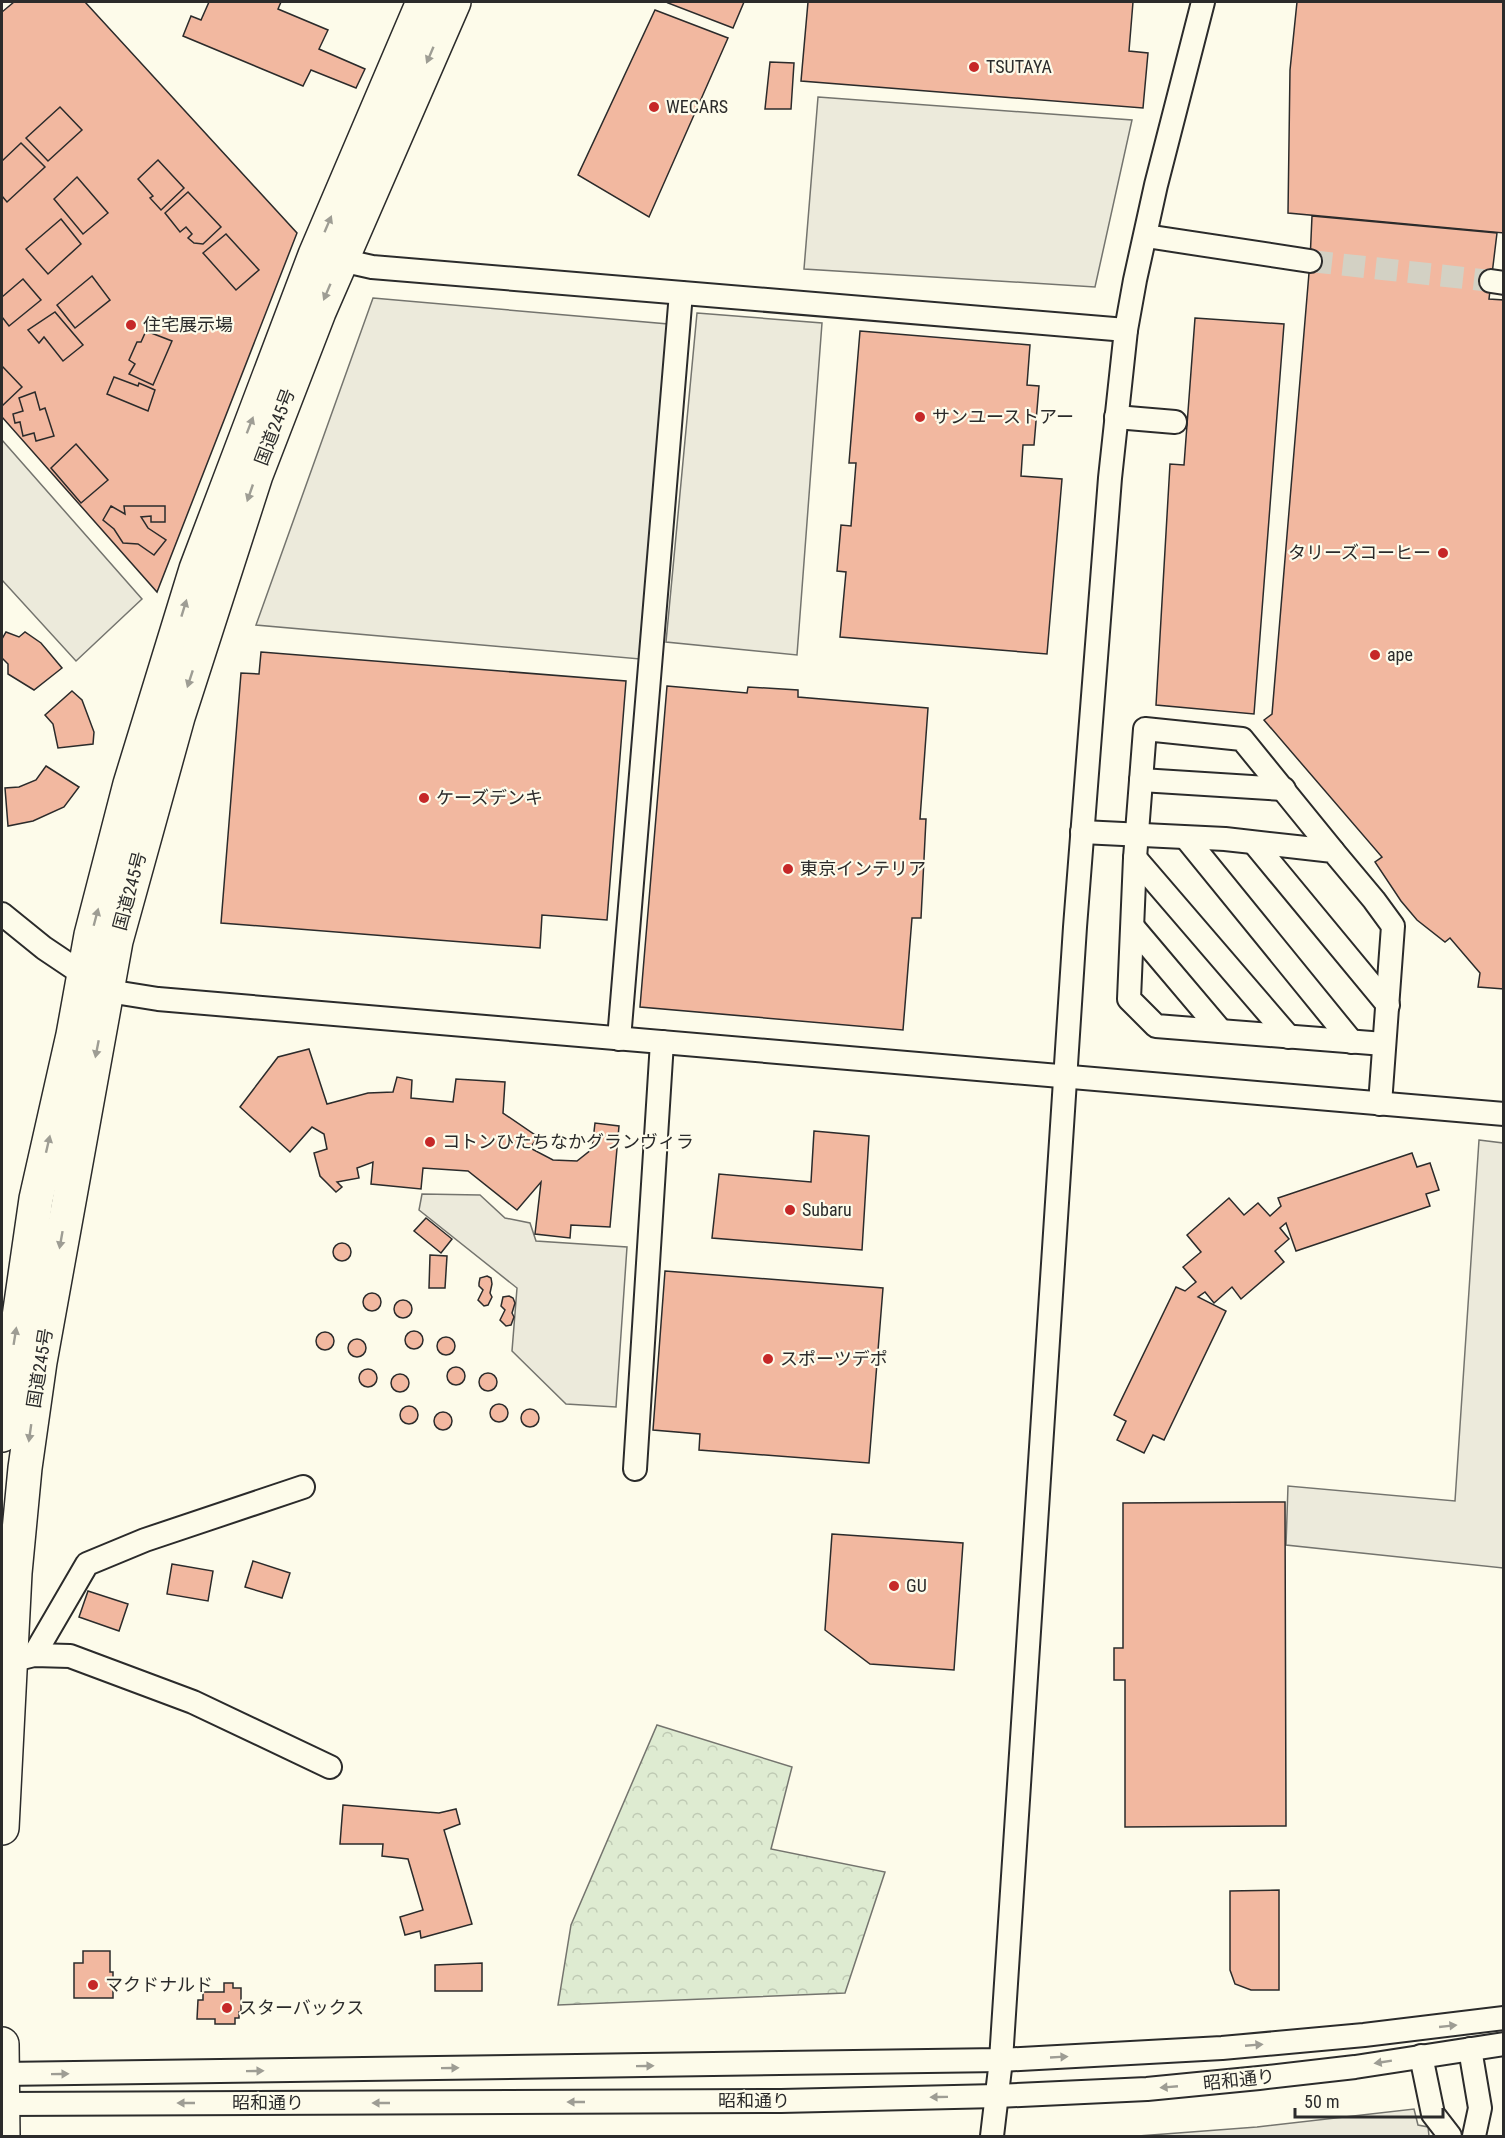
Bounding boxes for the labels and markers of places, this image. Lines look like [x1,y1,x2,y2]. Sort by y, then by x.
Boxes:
place label: TSUTAYA [986,56,1053,77]
marker: TSUTAYA [967,60,981,74]
place label: WECARS [666,96,728,117]
marker: WECARS [647,100,661,114]
place label: 住宅展示場 [143,314,233,335]
marker: 住宅展示場 [124,318,138,332]
place label: サンユーストアー [932,406,1074,427]
marker: サンユーストアー [913,410,927,424]
place label: タリーズコーヒー [1288,542,1431,563]
marker: タリーズコーヒー [1436,546,1450,560]
place label: ape [1387,644,1413,665]
marker: ape [1368,648,1382,662]
place label: ケーズデンキ [436,787,543,808]
marker: ケーズデンキ [417,791,431,805]
place label: 東京インテリア [800,858,926,879]
marker: 東京インテリア [781,862,795,876]
place label: コトンひたちなかグランヴィラ [442,1131,694,1152]
marker: コトンひたちなかグランヴィラ [423,1135,437,1149]
place label: Subaru [802,1199,852,1220]
marker: Subaru [783,1203,797,1217]
place label: スポーツデポ [780,1348,888,1369]
marker: スポーツデポ [761,1352,775,1366]
place label: GU [906,1575,927,1596]
marker: GU [887,1579,901,1593]
place label: マクドナルド [105,1974,213,1995]
marker: マクドナルド [86,1978,100,1992]
place label: スターバックス [239,1997,364,2018]
marker: スターバックス [220,2001,234,2015]

